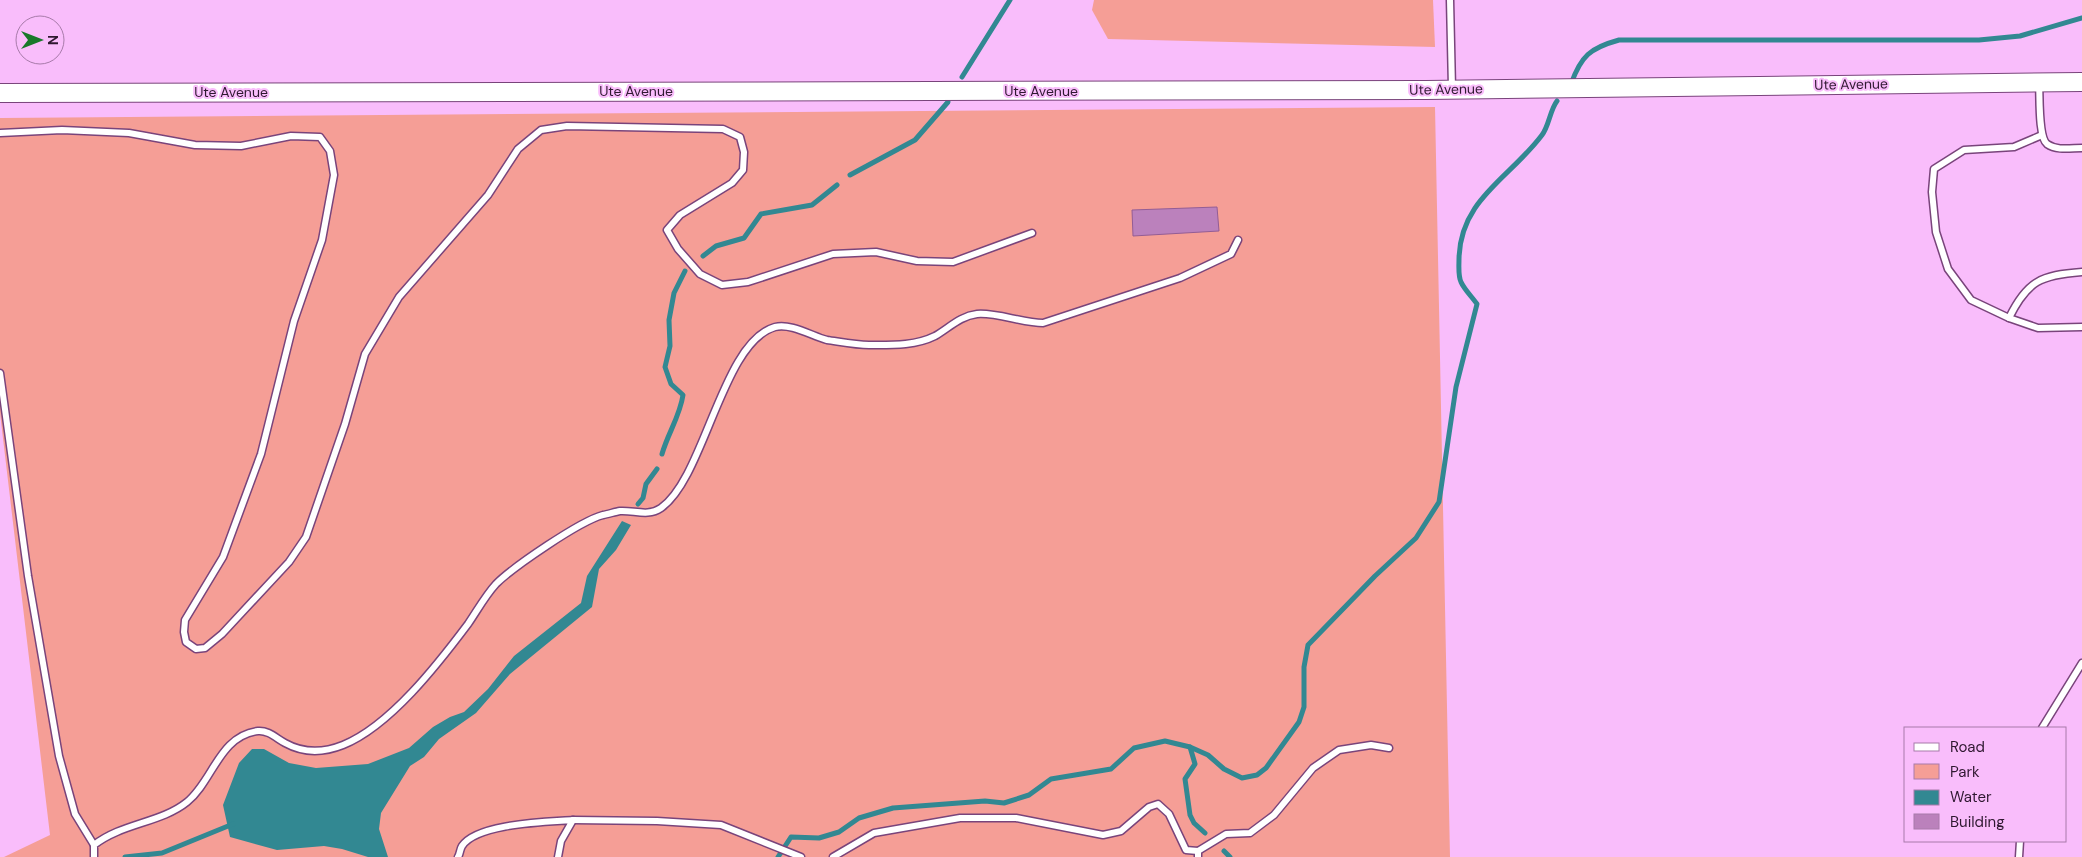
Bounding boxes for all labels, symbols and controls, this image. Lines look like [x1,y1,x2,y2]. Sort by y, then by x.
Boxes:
north arrow [15,15,65,65]
text: N [44,35,62,45]
street label: Ute Avenue [1814,74,1888,94]
street label: Ute Avenue [1409,79,1483,99]
street label: Ute Avenue [599,82,673,100]
street label: Ute Avenue [1004,82,1078,100]
street label: Ute Avenue [194,83,268,101]
legend [1904,727,2067,842]
text: Road [1950,737,1985,757]
text: Park [1950,762,1980,782]
text: Water [1950,787,1992,807]
text: Building [1950,812,2005,832]

